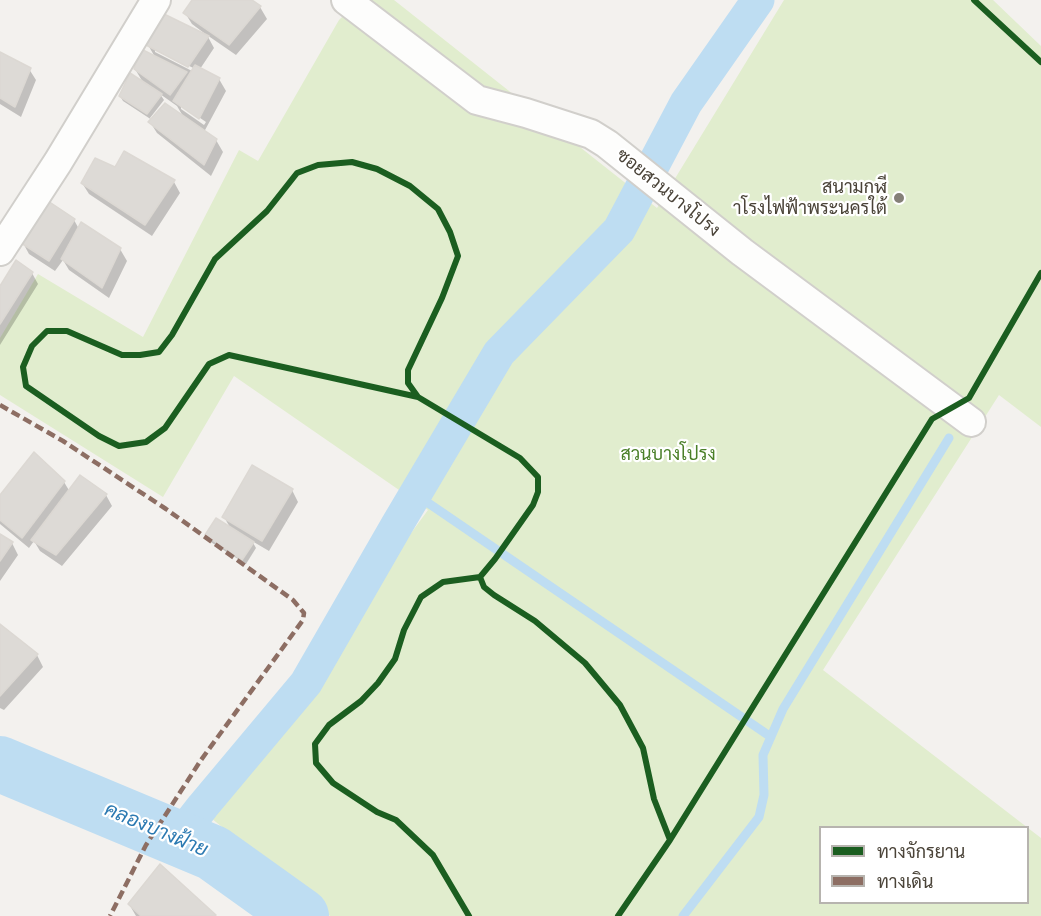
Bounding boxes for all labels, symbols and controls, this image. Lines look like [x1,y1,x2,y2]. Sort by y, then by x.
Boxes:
street label: ซอยสวนบางโปรง [612,145,724,241]
place label: สนามกฬี าโรงไฟฟ้าพระนครใต้ [733,177,887,219]
marker: สนามกฬี าโรงไฟฟ้าพระนครใต้ [892,191,906,205]
park label: สวนบางโปรง [620,444,716,466]
water label: คลองบางฝ้าย [101,798,211,862]
legend [819,826,1029,904]
text: ทางจักรยาน [877,841,965,863]
text: ทางเดิน [877,871,933,893]

